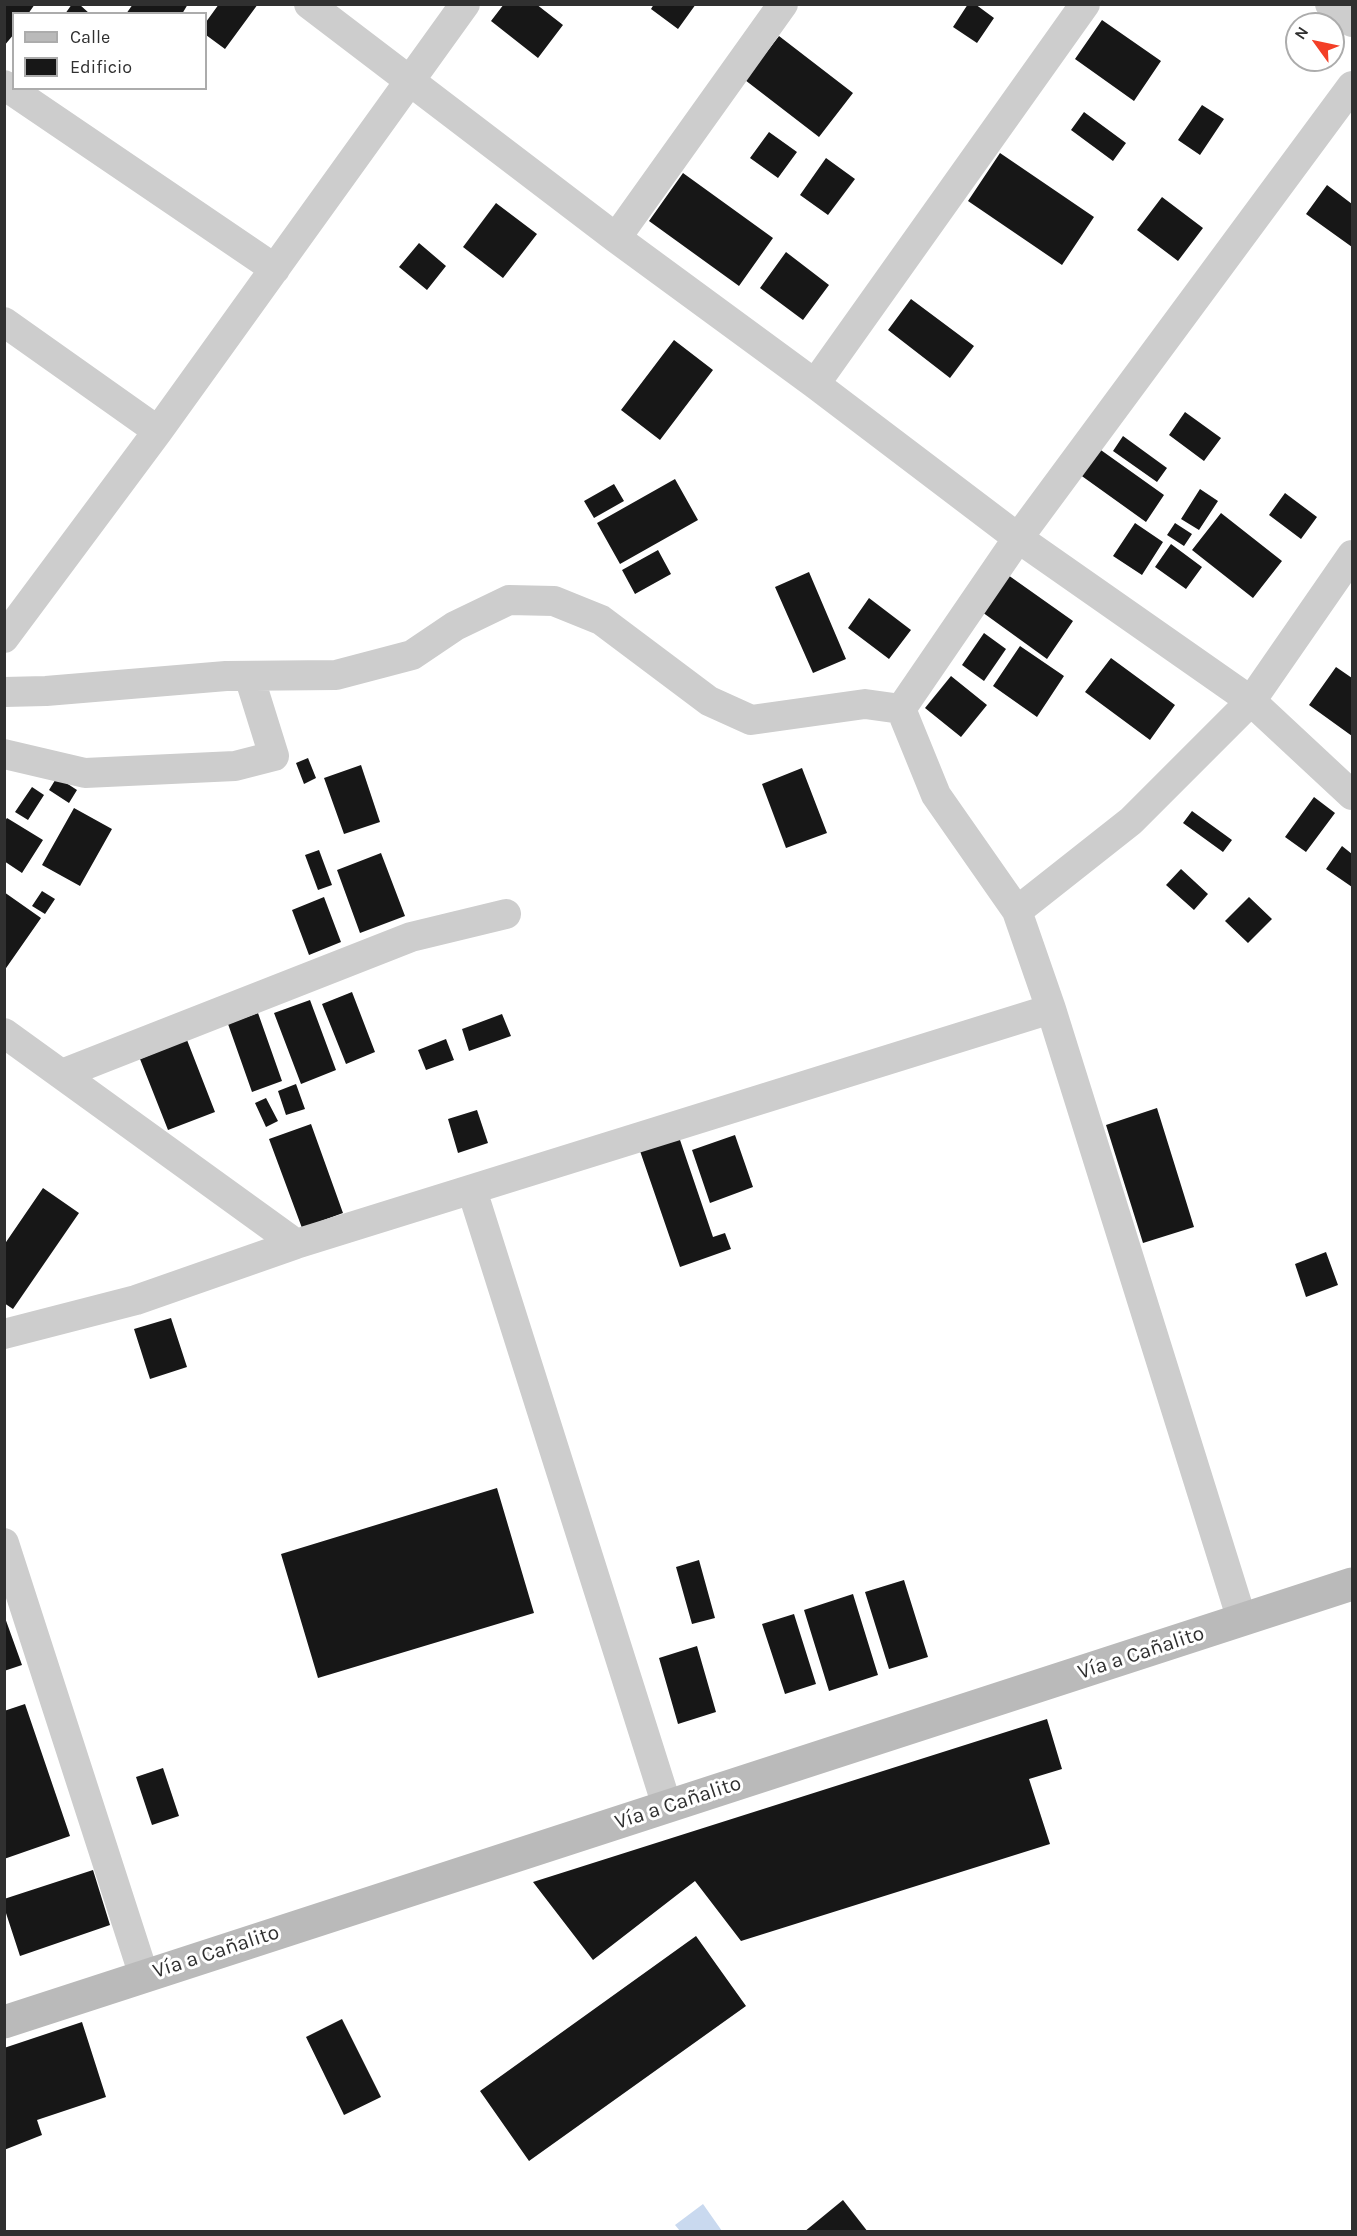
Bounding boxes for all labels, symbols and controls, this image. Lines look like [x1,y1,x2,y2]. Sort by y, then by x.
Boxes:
legend [12,12,207,90]
north arrow [1285,12,1345,72]
text: N [1290,23,1312,43]
text: Calle [70,26,110,48]
text: Edificio [70,56,132,78]
street label: Vía a Cañalito [1075,1621,1207,1685]
street label: Vía a Cañalito [612,1771,744,1835]
street label: Vía a Cañalito [150,1920,282,1984]

